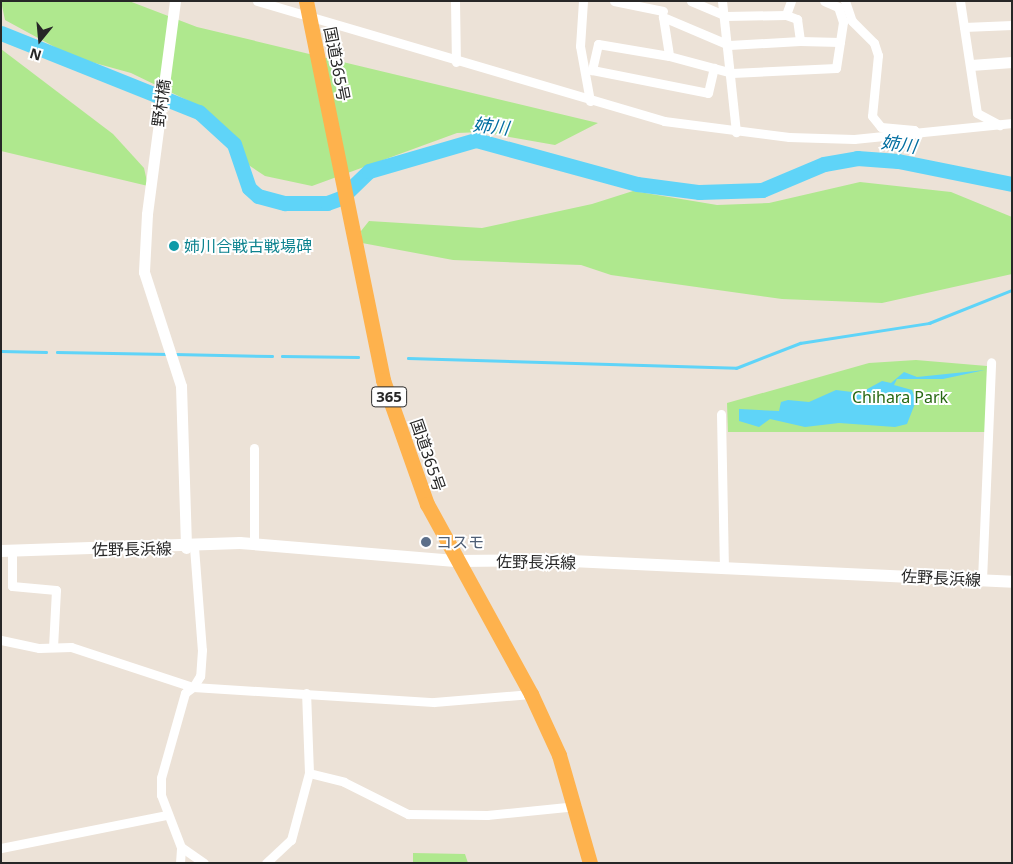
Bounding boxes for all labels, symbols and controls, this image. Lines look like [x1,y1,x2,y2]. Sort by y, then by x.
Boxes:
north arrow [15,15,65,65]
street label: 国道365号 [320,25,354,103]
text: N [27,44,44,66]
street label: 野村橋 [148,78,174,128]
water label: 姉川 [472,113,510,139]
water label: 姉川 [880,131,918,157]
place label: 姉川合戦古戦場碑 [184,236,312,256]
marker: 姉川合戦古戦場碑 [168,240,180,252]
road number: 365 [370,384,408,410]
park label: Chihara Park [852,387,948,407]
street label: 国道365号 [407,416,449,494]
place label: コスモ [436,532,484,552]
marker: コスモ [420,536,432,548]
street label: 佐野長浜線 [92,539,172,559]
street label: 佐野長浜線 [496,552,576,572]
street label: 佐野長浜線 [901,566,981,590]

